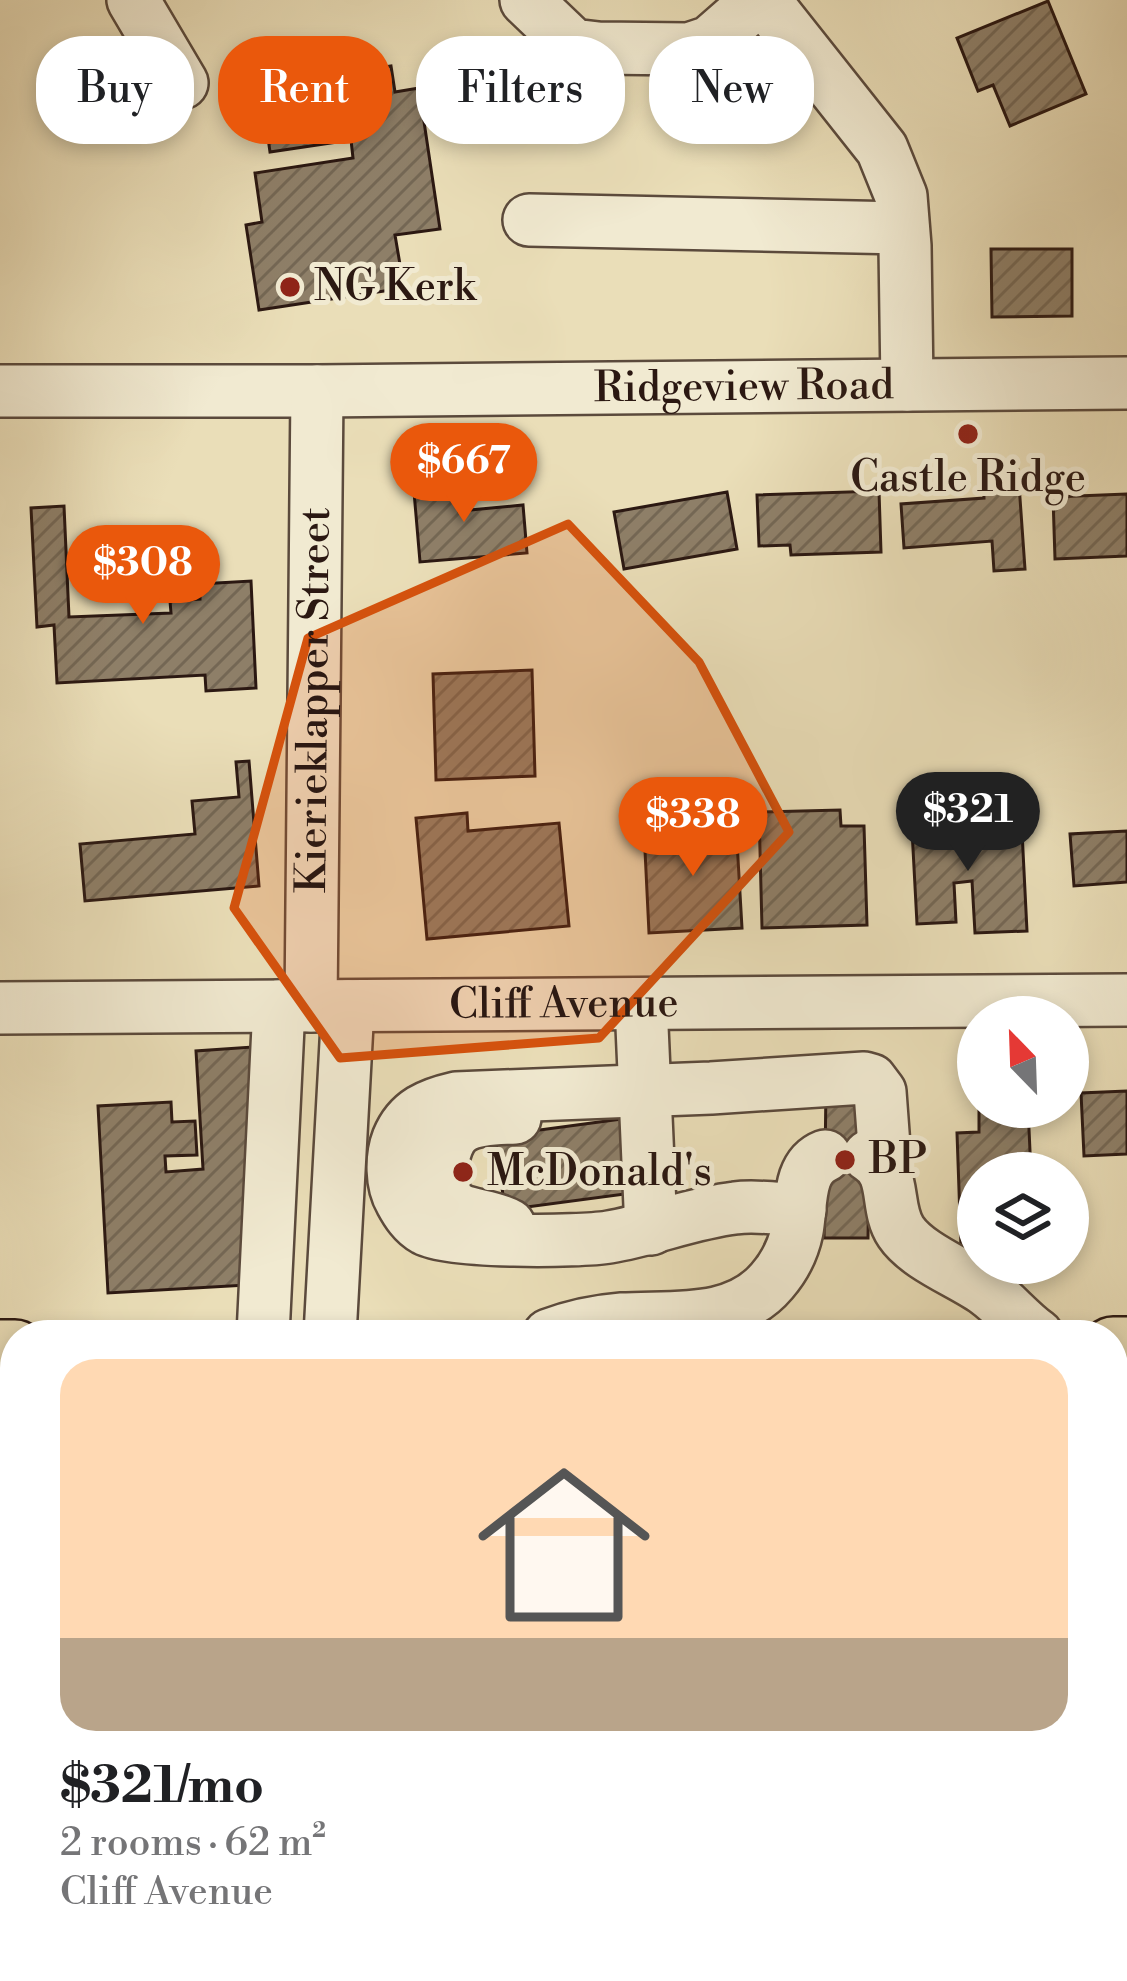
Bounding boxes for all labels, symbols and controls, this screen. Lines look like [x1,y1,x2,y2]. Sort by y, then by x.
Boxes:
chip: Buy [36,36,194,144]
chip: Rent [218,36,392,144]
chip: Filters [416,36,625,144]
chip: New [649,36,814,144]
place label: NG Kerk [314,261,477,314]
marker: NG Kerk [277,274,303,300]
street label: Ridgeview Road [594,359,894,415]
marker: Castle Ridge [955,421,981,447]
pin: $667 [393,423,535,525]
text: $667 [417,437,511,486]
place label: Castle Ridge [850,452,1086,506]
street label: Kierieklapper Street [286,507,342,893]
pin: $308 [72,525,214,627]
text: $308 [93,539,193,588]
pin: $321 [897,772,1039,874]
pin: $338 [622,777,764,879]
text: $321 [923,786,1013,835]
text: $338 [646,791,740,840]
street label: Cliff Avenue [449,977,679,1031]
north arrow [957,996,1089,1128]
map controls [957,996,1089,1284]
place label: BP [868,1134,927,1187]
place label: McDonald's [487,1146,712,1199]
marker: BP [832,1147,858,1173]
button: layers [957,1152,1089,1284]
marker: McDonald's [450,1159,476,1185]
icon: home [456,1437,672,1653]
text: $321/mo [60,1755,264,1819]
text: 2 rooms · 62 m² [60,1819,326,1868]
text: Cliff Avenue [60,1868,273,1917]

